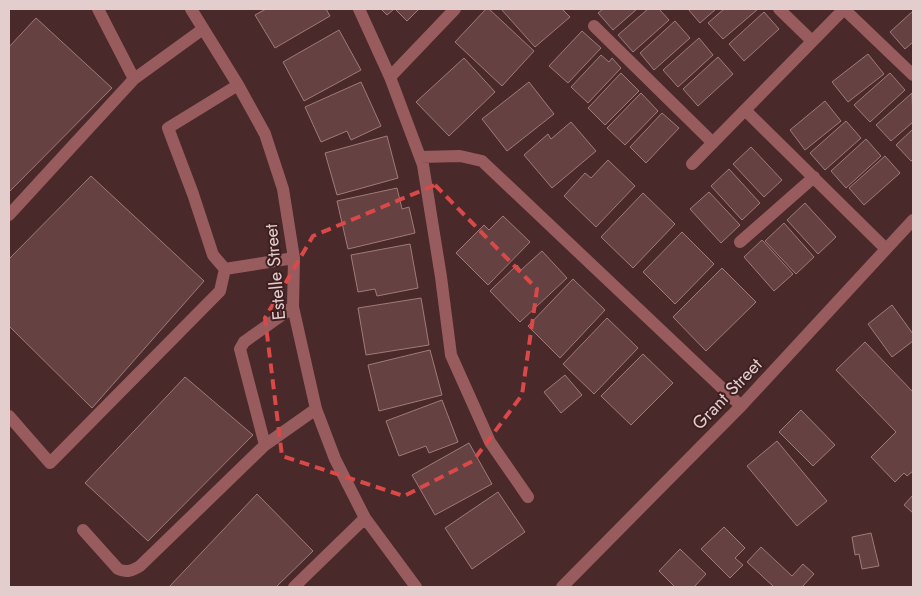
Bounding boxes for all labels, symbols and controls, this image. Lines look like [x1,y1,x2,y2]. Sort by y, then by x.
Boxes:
street label: Estelle Street [258,222,292,321]
street label: Grant Street [686,352,768,436]

